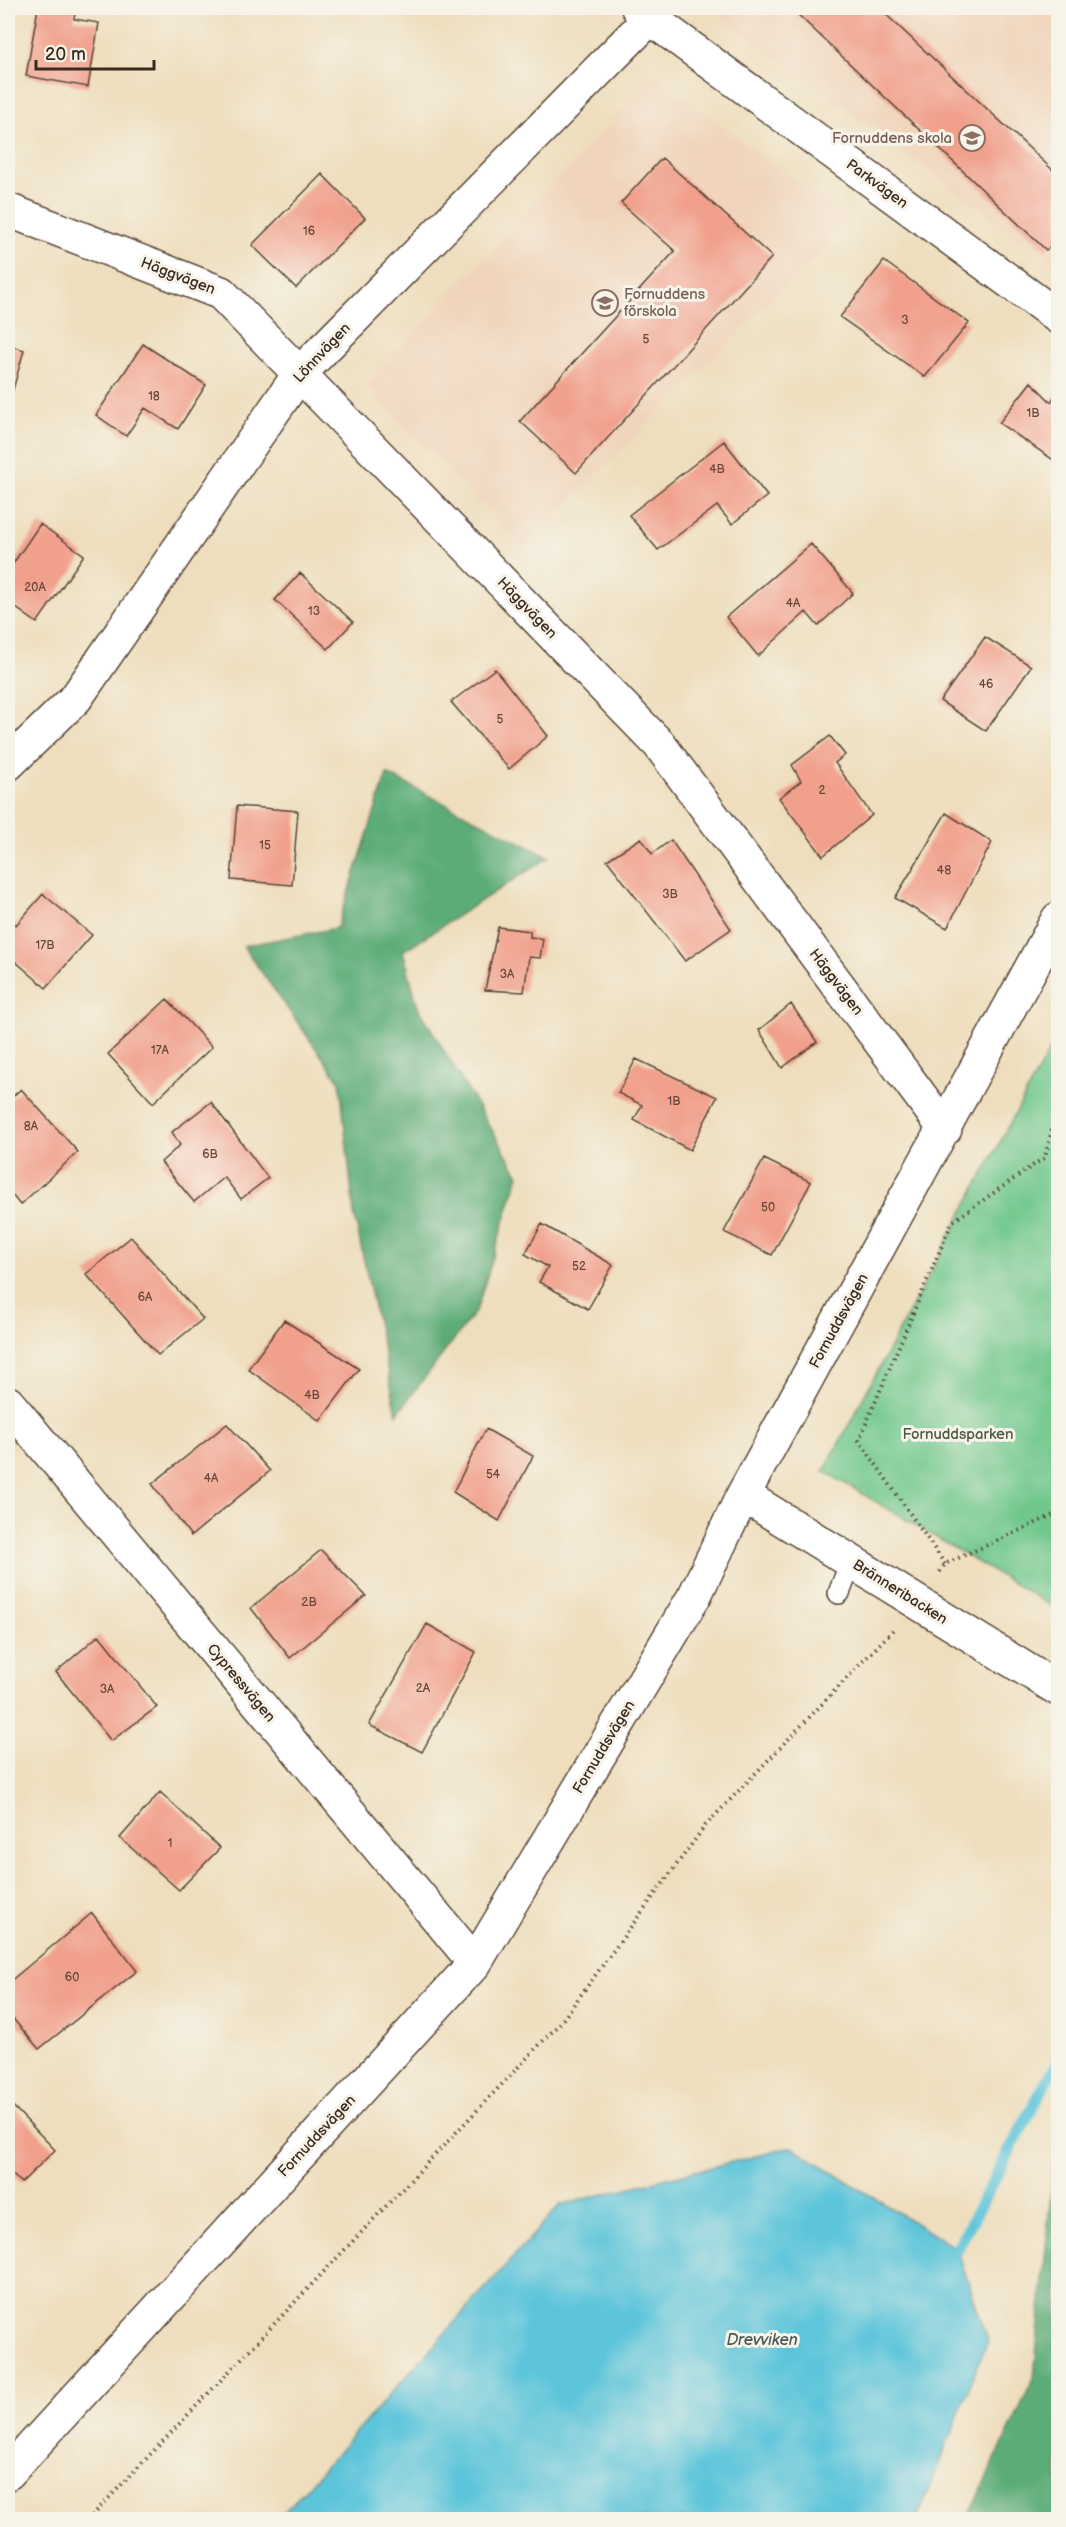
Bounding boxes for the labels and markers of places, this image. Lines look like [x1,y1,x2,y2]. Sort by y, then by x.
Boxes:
school or university icon: Fornuddens skola [957,123,987,153]
place label: Fornuddens skola [832,129,952,148]
place label: Fornuddens förskola [624,285,706,321]
school or university icon: Fornuddens förskola [590,288,620,318]

